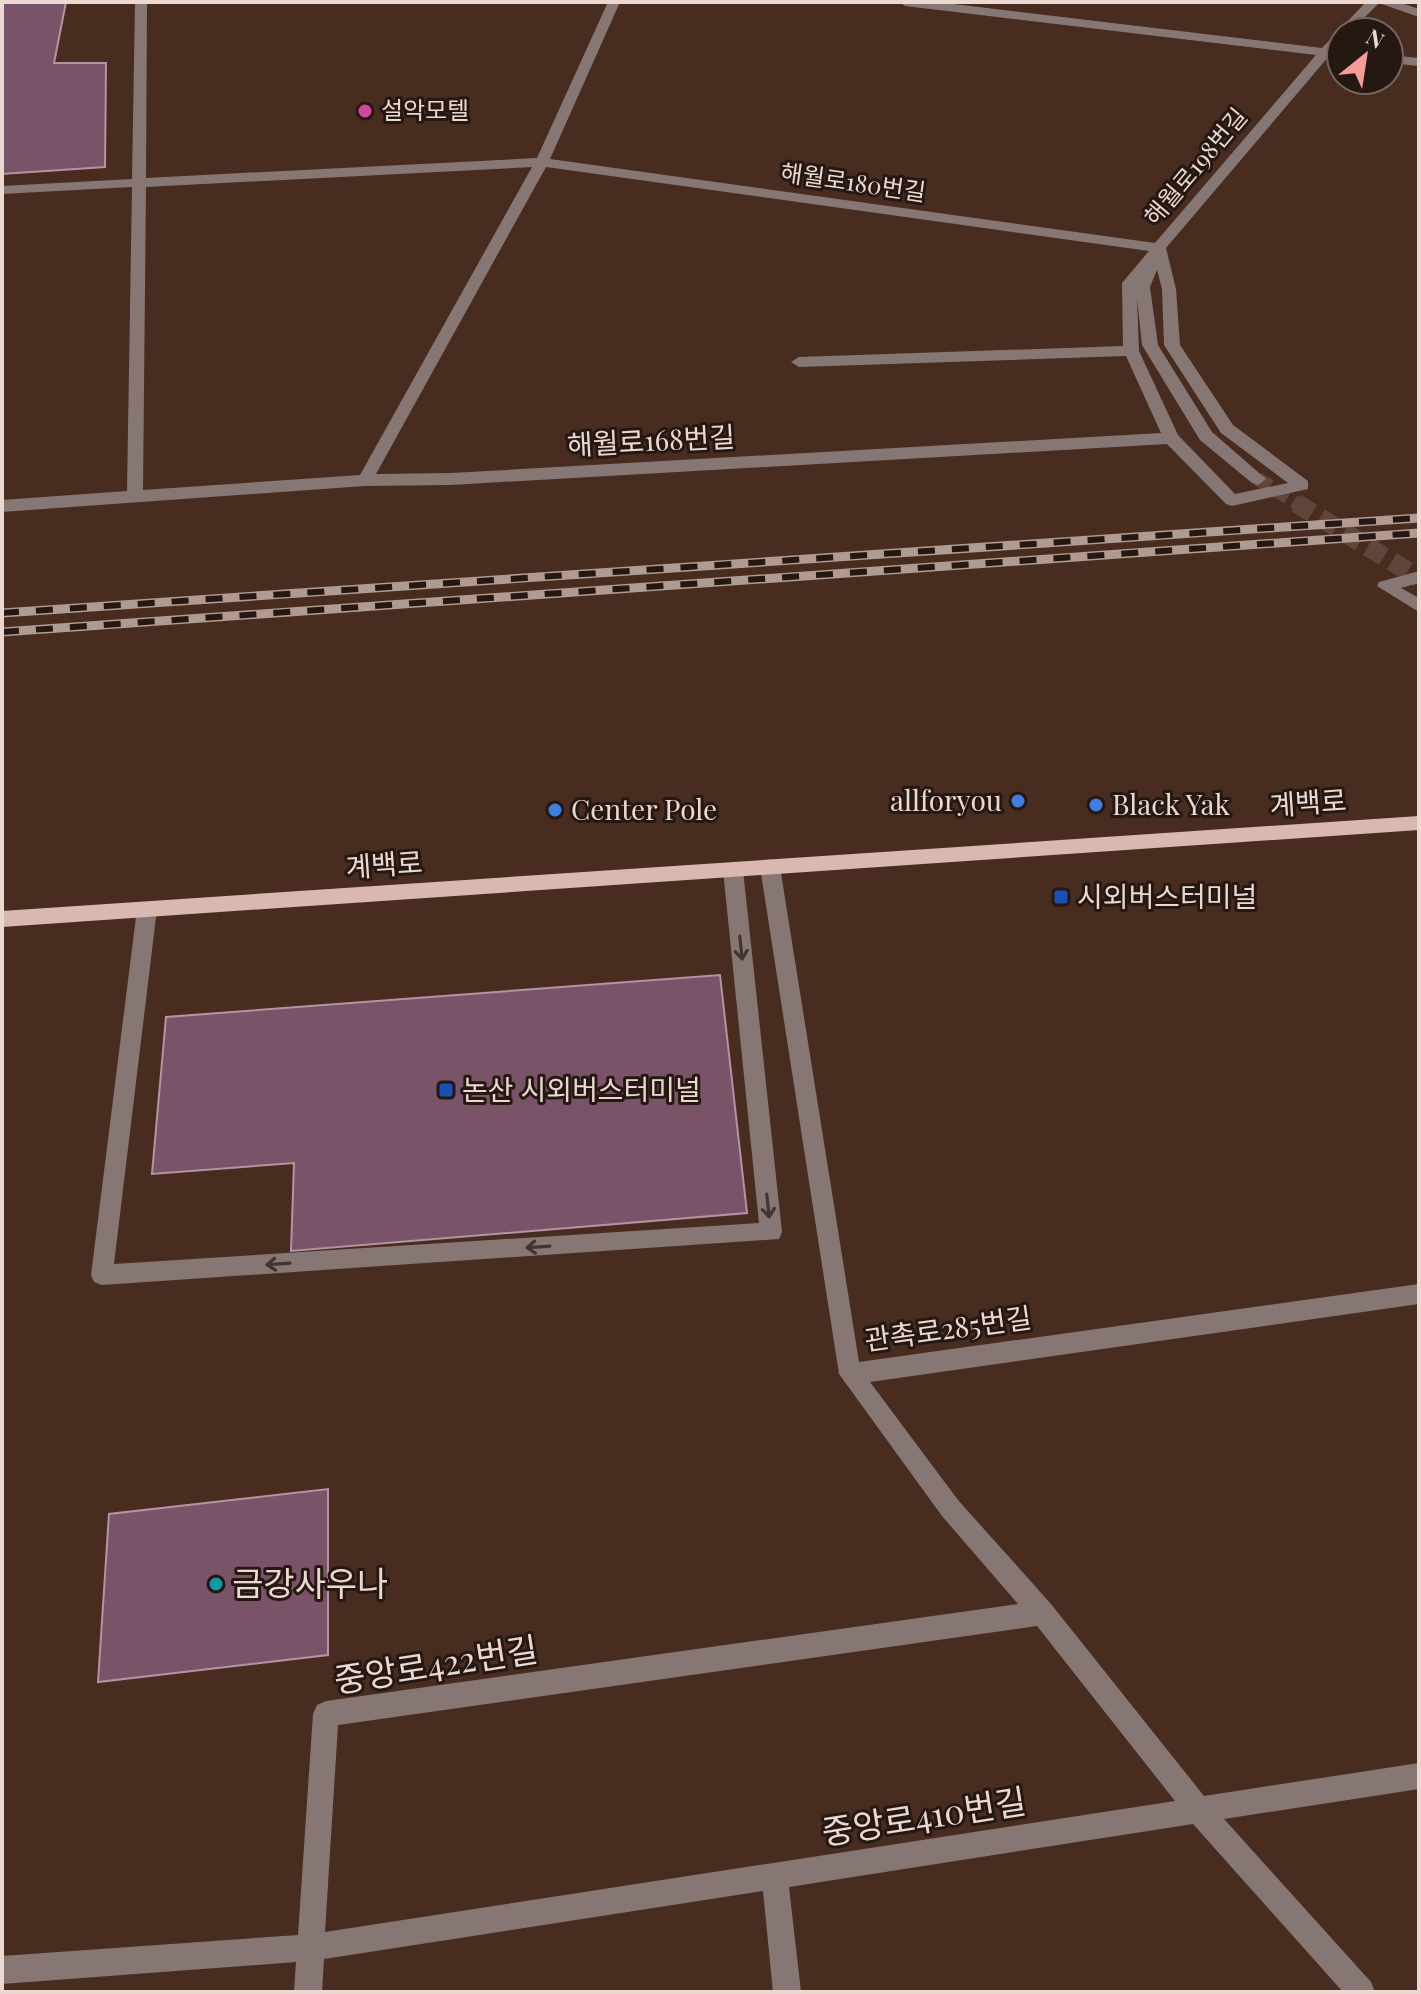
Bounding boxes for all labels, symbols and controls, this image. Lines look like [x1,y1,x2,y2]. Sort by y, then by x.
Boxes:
north arrow [1325,16,1405,96]
text: N [1361,21,1390,55]
place label: 설악모텔 [381,93,469,125]
street label: 해월로198번길 [1136,100,1253,231]
marker: 설악모텔 [356,102,374,120]
street label: 해월로180번길 [779,155,928,207]
street label: 해월로168번길 [566,417,736,462]
street label: 계백로 [1268,780,1348,823]
place label: allforyou [890,781,1002,818]
place label: Black Yak [1112,785,1231,822]
place label: Center Pole [571,790,717,827]
marker: allforyou [1009,792,1027,810]
marker: Black Yak [1087,796,1105,814]
marker: Center Pole [546,801,564,819]
street label: 계백로 [344,842,424,885]
place label: 시외버스터미널 [1077,877,1257,914]
marker: 시외버스터미널 [1052,888,1070,906]
one-way arrow [734,934,749,960]
place label: 논산 시외버스터미널 [462,1070,701,1107]
marker: 논산 시외버스터미널 [437,1081,455,1099]
one-way arrow [761,1192,776,1219]
one-way arrow [525,1240,552,1255]
one-way arrow [265,1257,292,1272]
street label: 관촉로285번길 [862,1297,1034,1358]
place label: 금강사우나 [232,1559,388,1605]
marker: 금강사우나 [207,1575,225,1593]
street label: 중앙로422번길 [330,1624,541,1702]
street label: 중앙로410번길 [818,1776,1029,1854]

